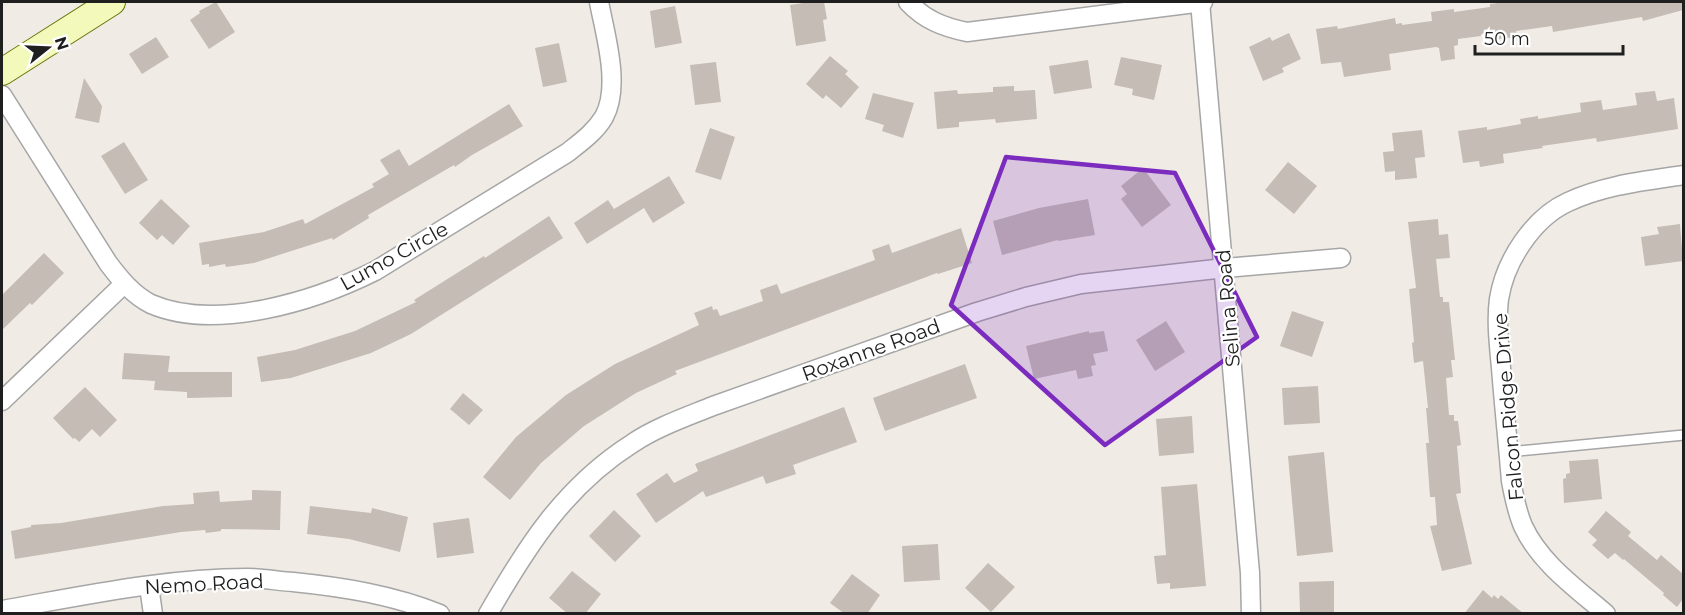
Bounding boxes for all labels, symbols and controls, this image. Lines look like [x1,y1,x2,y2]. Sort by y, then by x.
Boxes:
north arrow [18,18,78,78]
scale bar [1475,18,1624,56]
text: 50 m [1484,28,1530,50]
text: N [51,34,73,53]
street label: Lumo Circle [336,216,452,296]
street label: Selina Road [1211,248,1245,368]
street label: Falcon Ridge Drive [1488,312,1528,502]
street label: Roxanne Road [798,314,944,386]
street label: Nemo Road [144,569,264,599]

